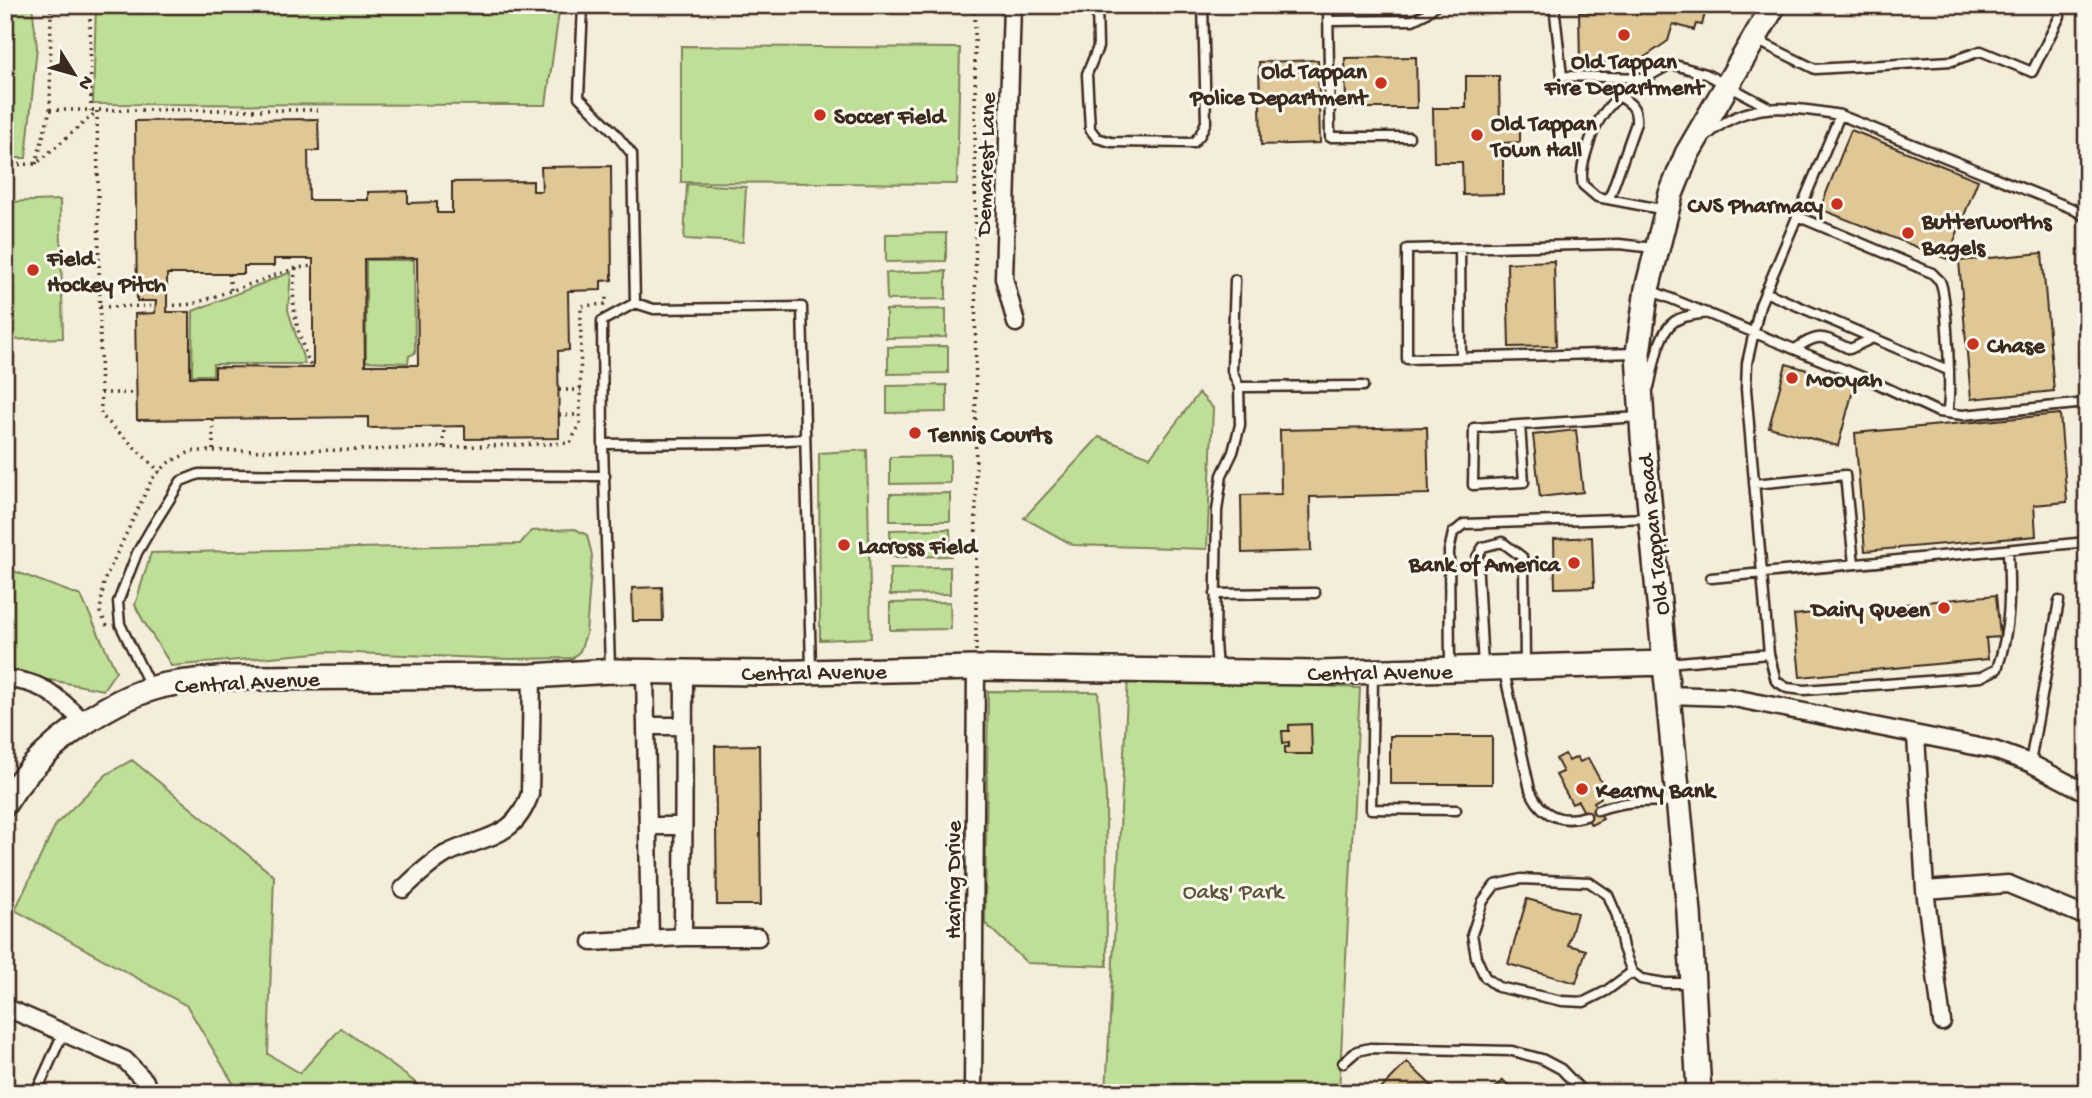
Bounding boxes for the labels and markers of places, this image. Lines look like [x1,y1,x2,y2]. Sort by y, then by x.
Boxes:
marker: Old Tappan Fire Department [1616,27,1632,43]
place label: Old Tappan Fire Department [1543,50,1706,103]
place label: Old Tappan Police Department [1188,60,1370,113]
marker: Old Tappan Police Department [1373,75,1389,91]
place label: Soccer Field [834,105,947,132]
marker: Soccer Field [812,107,828,123]
place label: Old Tappan Town Hall [1489,112,1598,165]
marker: Old Tappan Town Hall [1469,127,1485,143]
place label: CVS Pharmacy [1687,194,1824,221]
marker: CVS Pharmacy [1829,196,1845,212]
place label: Butterworths Bagels [1921,210,2053,263]
marker: Butterworths Bagels [1900,225,1916,241]
place label: Field Hockey Pitch [46,247,167,300]
marker: Field Hockey Pitch [25,262,41,278]
place label: Chase [1987,334,2046,361]
marker: Chase [1965,336,1981,352]
place label: Mooyah [1806,368,1883,395]
marker: Mooyah [1784,370,1800,386]
place label: Tennis Courts [927,423,1053,450]
marker: Tennis Courts [907,425,923,441]
place label: Lacross Field [858,535,979,562]
marker: Lacross Field [836,537,852,553]
place label: Bank of America [1408,553,1561,580]
marker: Bank of America [1566,555,1582,571]
place label: Dairy Queen [1809,598,1931,625]
marker: Dairy Queen [1936,600,1952,616]
place label: Kearny Bank [1595,779,1718,806]
marker: Kearny Bank [1574,781,1590,797]

